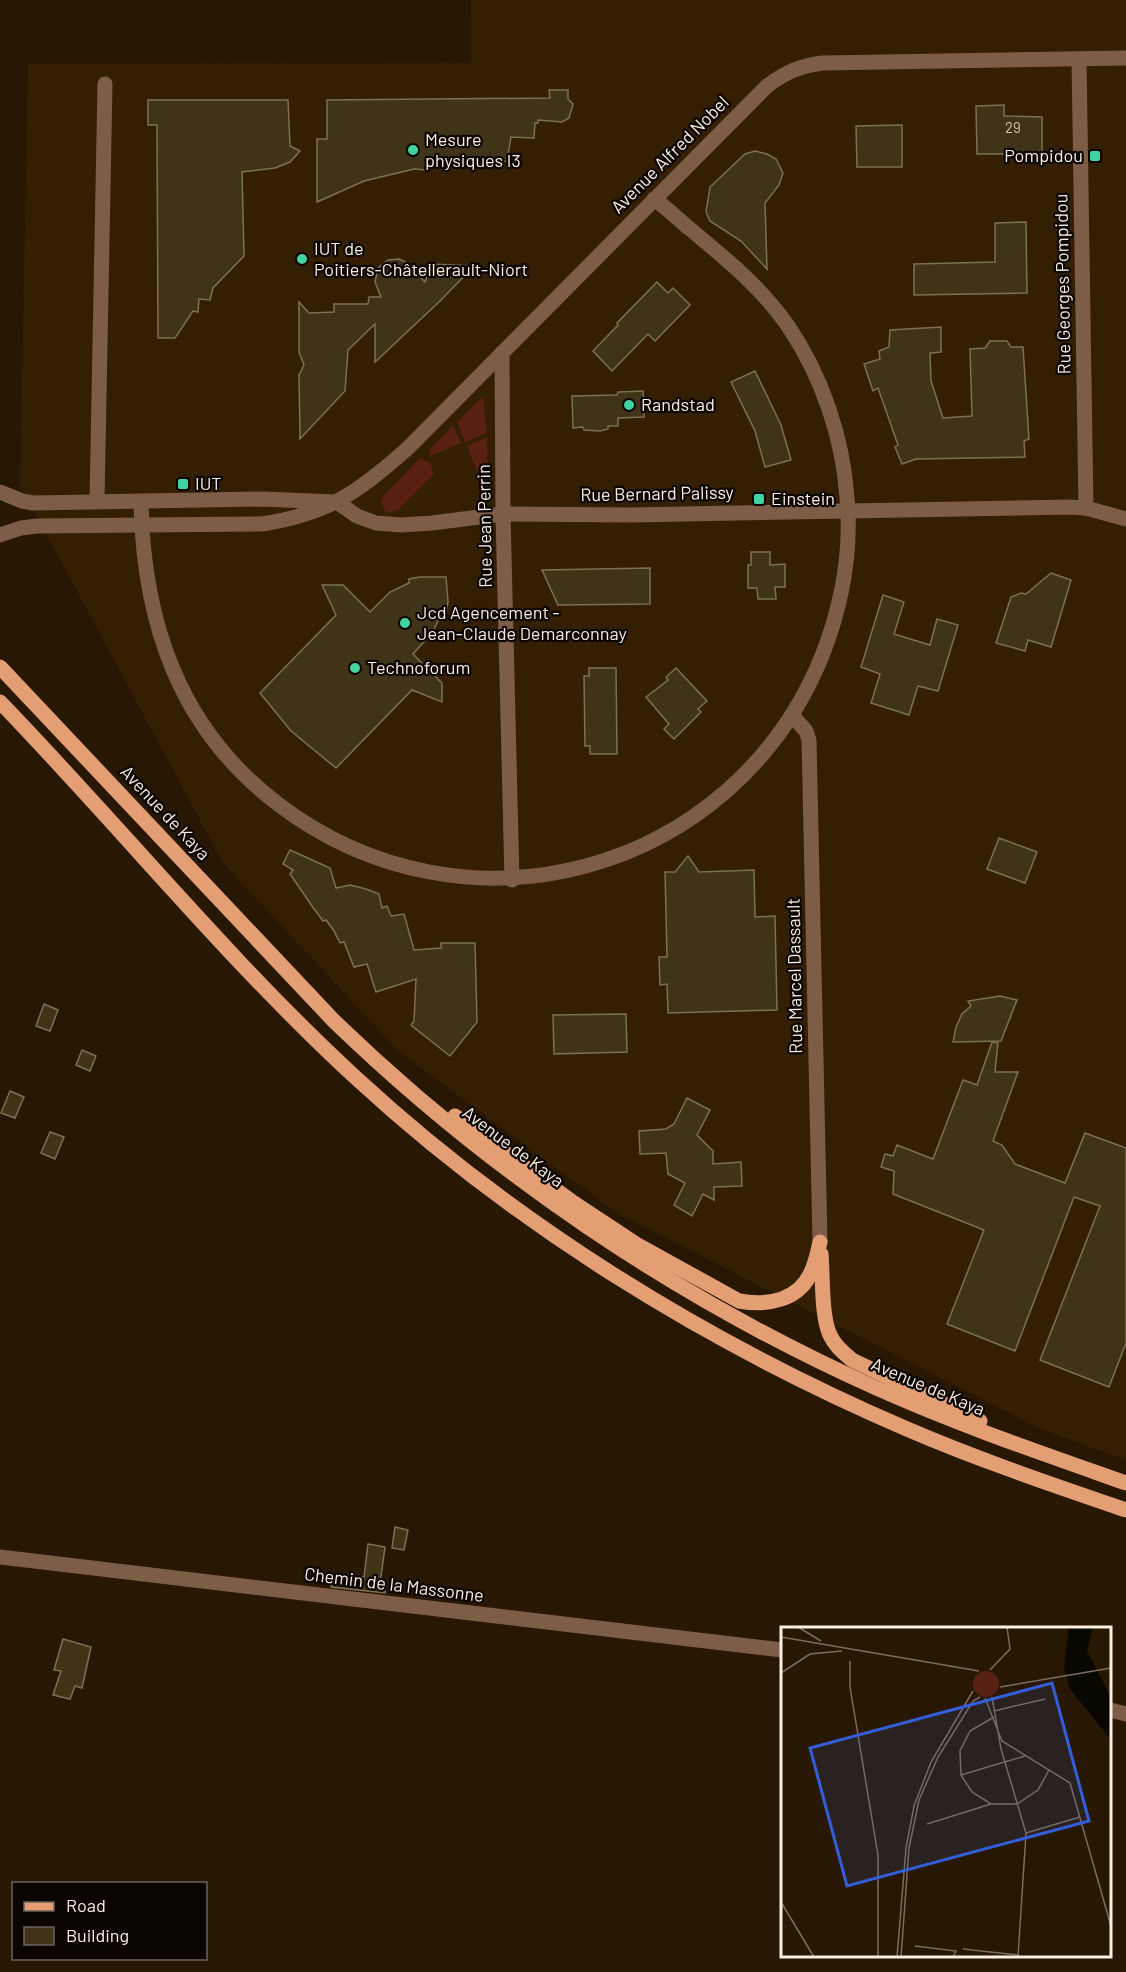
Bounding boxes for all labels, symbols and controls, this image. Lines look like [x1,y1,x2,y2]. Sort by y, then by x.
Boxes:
street label: Avenue Alfred Nobel [606,91,733,218]
house number: 29 [1005,118,1021,136]
place label: Mesure physiques I3 [425,128,521,171]
marker: Mesure physiques I3 [406,143,420,157]
place label: Pompidou [1004,144,1083,166]
marker: Pompidou [1088,149,1102,163]
street label: Rue Georges Pompidou [1049,193,1075,375]
place label: IUT de Poitiers-Châtellerault-Niort [314,237,528,280]
marker: IUT de Poitiers-Châtellerault-Niort [295,252,309,266]
place label: Randstad [641,393,715,415]
marker: Randstad [622,398,636,412]
street label: Rue Jean Perrin [472,464,496,588]
place label: IUT [195,472,222,494]
marker: IUT [176,477,190,491]
street label: Rue Bernard Palissy [580,481,734,505]
place label: Einstein [771,487,835,509]
marker: Einstein [752,492,766,506]
place label: Jcd Agencement - Jean-Claude Demarconnay [417,601,627,644]
marker: Jcd Agencement - Jean-Claude Demarconnay [398,616,412,630]
place label: Technoforum [367,656,470,678]
marker: Technoforum [348,661,362,675]
street label: Avenue de Kaya [116,760,215,864]
street label: Rue Marcel Dassault [782,898,806,1054]
street label: Avenue de Kaya [459,1101,569,1191]
street label: Avenue de Kaya [868,1352,988,1420]
street label: Chemin de la Massonne [303,1562,485,1606]
inset map [781,1627,1111,1957]
legend [12,1882,207,1960]
text: Road [66,1894,106,1916]
text: Building [66,1924,129,1946]

